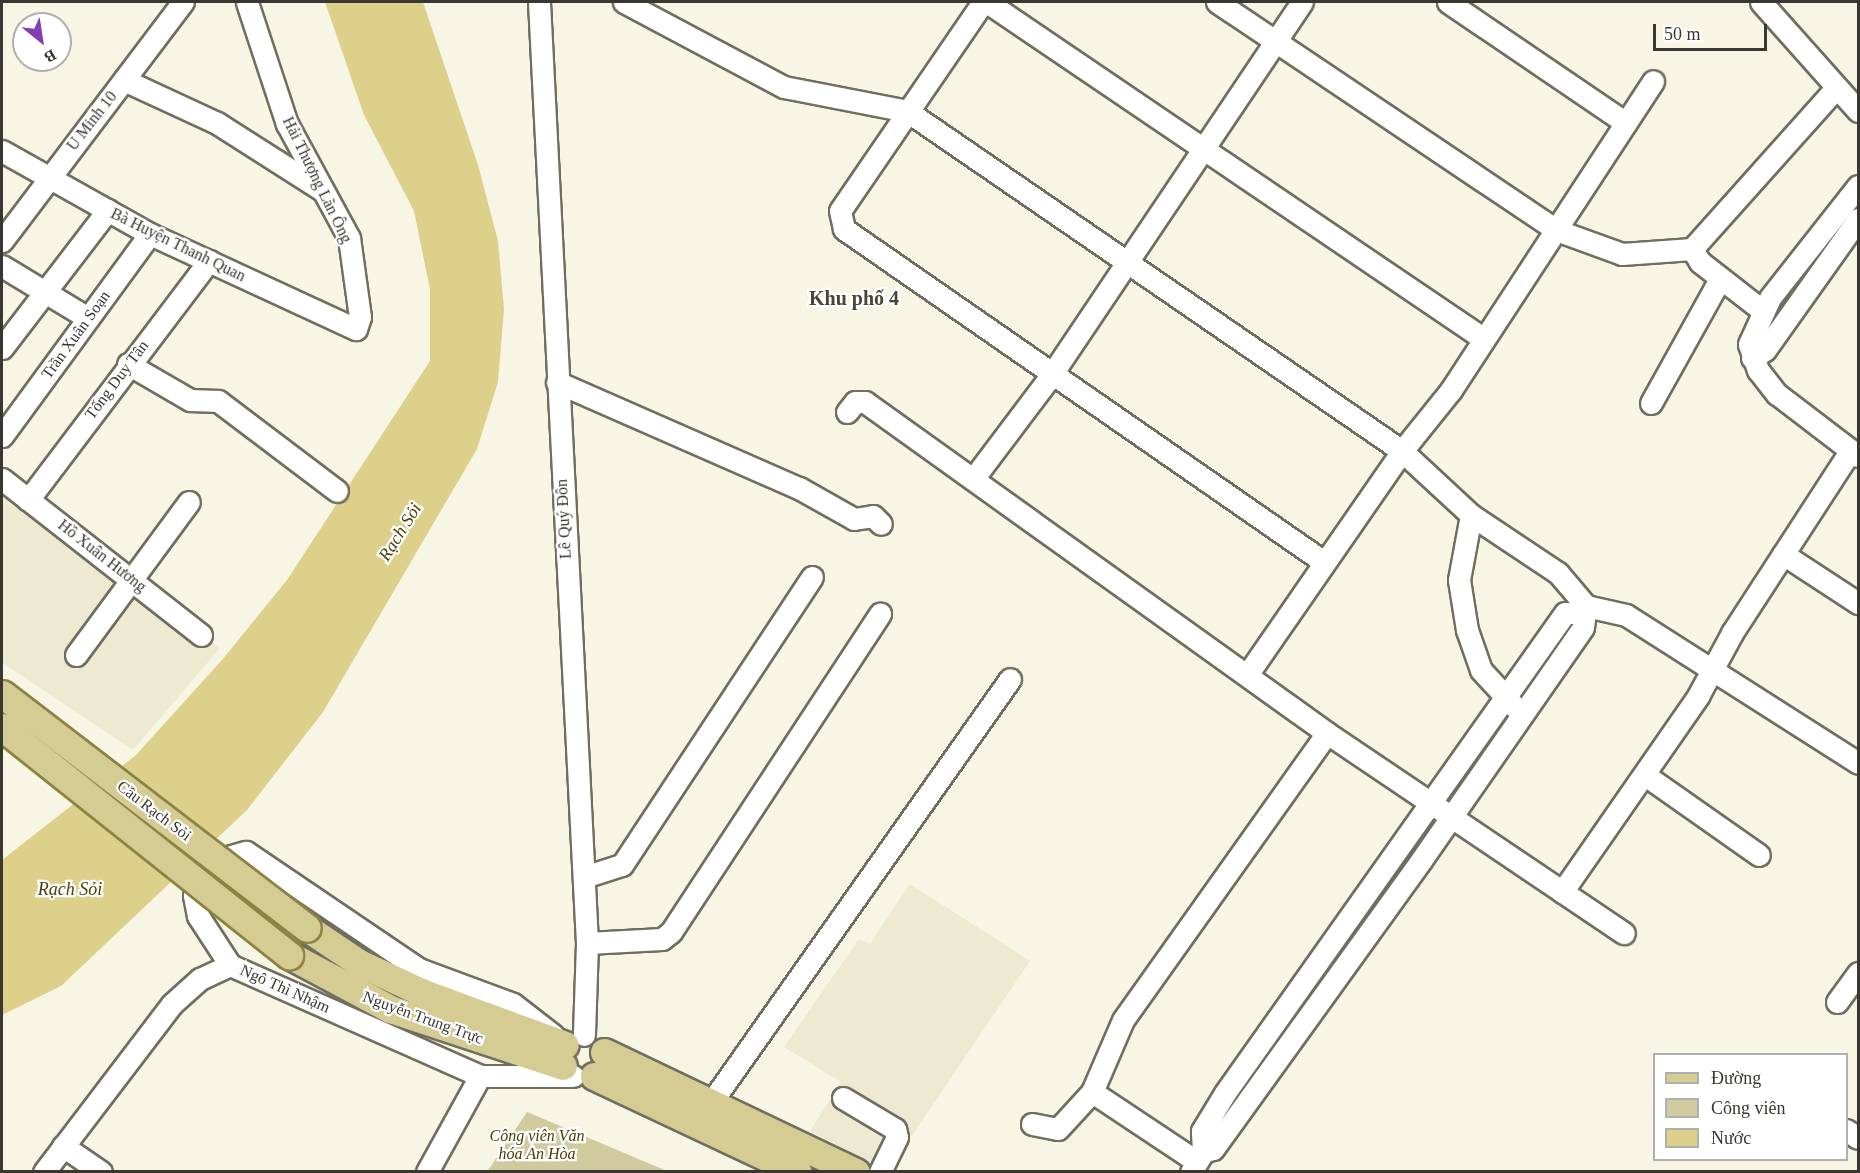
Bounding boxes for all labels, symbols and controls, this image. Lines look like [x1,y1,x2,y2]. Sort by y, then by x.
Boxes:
north arrow [12,12,72,72]
scale bar [1656,12,1770,50]
text: 50 m [1664,24,1701,44]
text: B [41,46,59,66]
street label: U Minh 10 [63,87,121,155]
street label: Hải Thượng Lãn Ông [278,114,356,246]
street label: Bà Huyện Thanh Quan [107,204,249,286]
district label: Khu phố 4 [809,286,899,310]
street label: Trần Xuân Soạn [38,287,114,383]
street label: Tống Duy Tân [81,337,153,423]
street label: Lê Quý Đôn [552,479,576,559]
water label: Rạch Sỏi [374,499,426,565]
street label: Hồ Xuân Hương [54,516,150,596]
street label: Cầu Rạch Sỏi [113,777,195,845]
water label: Rạch Sỏi [38,878,102,900]
street label: Ngô Thì Nhậm [237,961,333,1017]
street label: Nguyễn Trung Trực [360,987,486,1049]
legend [1653,1053,1848,1161]
text: Đường [1711,1068,1761,1088]
text: Công viên [1711,1098,1786,1118]
park label: Công viên Văn hóa An Hòa [489,1126,585,1164]
text: Nước [1711,1128,1751,1148]

